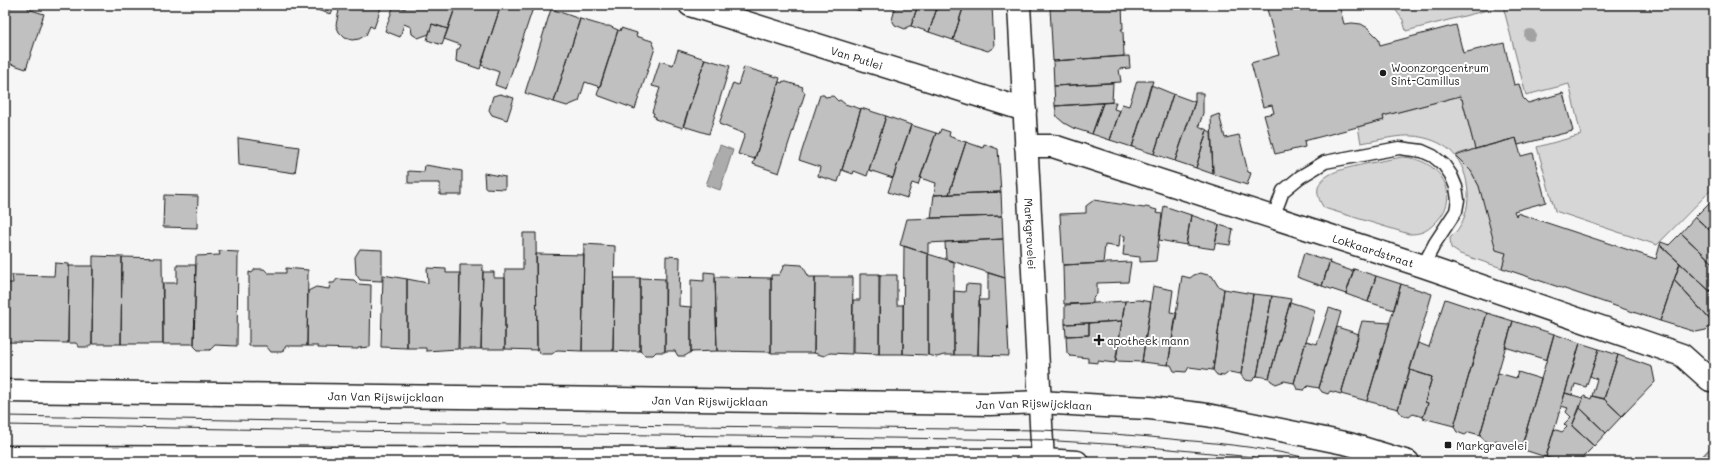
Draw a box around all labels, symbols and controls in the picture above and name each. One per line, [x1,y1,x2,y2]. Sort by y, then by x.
street label: Van Putlei [829,42,885,73]
place label: Woonzorgcentrum Sint-Camillus [1391,60,1489,88]
marker: Woonzorgcentrum Sint-Camillus [1378,68,1388,78]
street label: Markgravelei [1022,198,1040,270]
street label: Lokkaardstraat [1331,230,1416,270]
place label: apotheek mann [1107,333,1189,348]
marker: apotheek mann [1094,335,1104,345]
street label: Jan Van Rijswijcklaan [328,388,444,404]
street label: Jan Van Rijswijcklaan [652,392,768,409]
street label: Jan Van Rijswijcklaan [976,394,1092,413]
place label: Markgravelei [1456,438,1527,453]
marker: Markgravelei [1443,440,1453,450]

